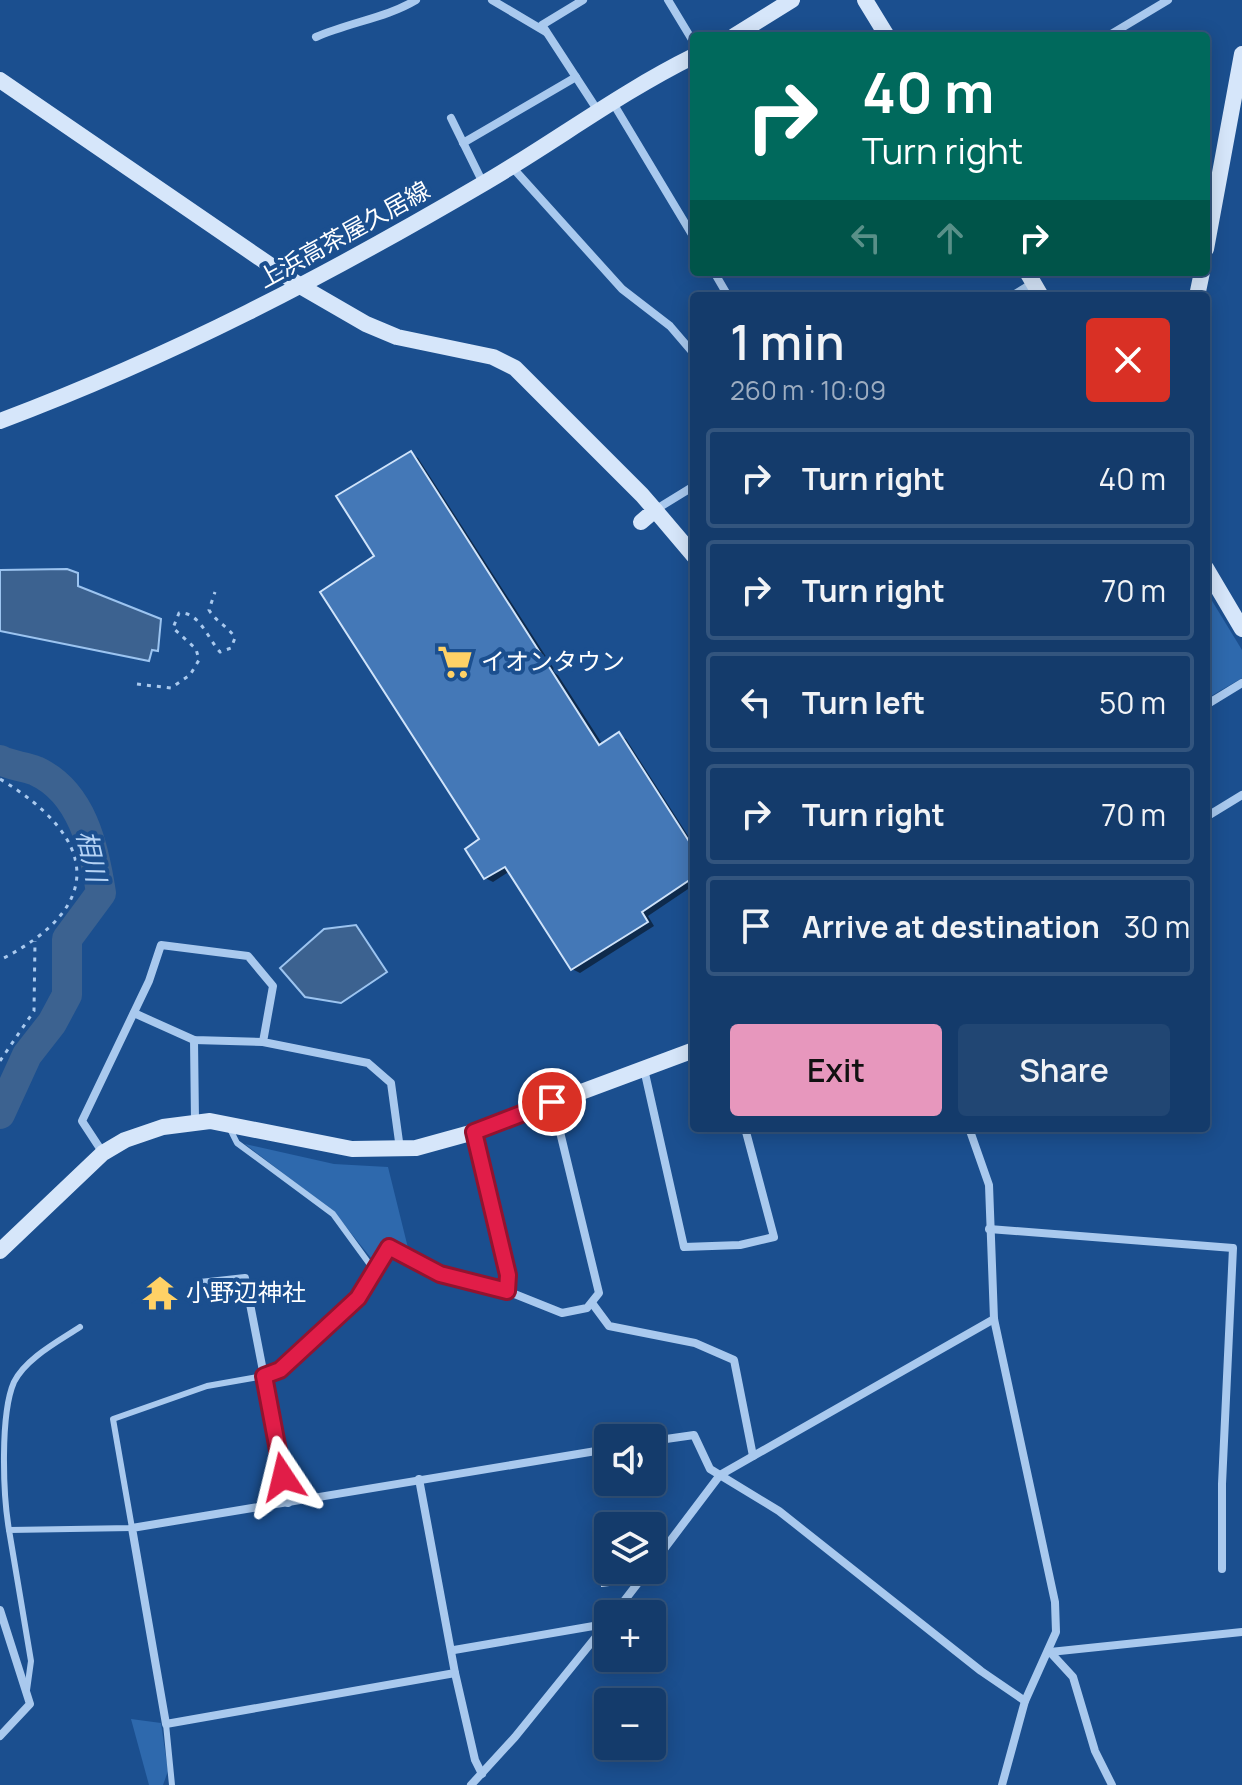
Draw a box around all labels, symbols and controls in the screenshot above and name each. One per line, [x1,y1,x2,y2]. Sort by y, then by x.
text: 40 m [862,53,994,130]
icon: right [730,64,834,168]
text: Turn right [862,126,1023,175]
street label: 上浜高茶屋久居線 [251,173,435,295]
icon: left [844,216,888,260]
icon: ahead [928,216,972,260]
icon: right [1012,216,1056,260]
text: 1 min [730,309,844,374]
button: close [1086,318,1170,402]
text: 260 m · 10:09 [730,372,886,408]
icon: right [734,456,778,500]
text: Turn right [802,458,945,499]
text: 40 m [1099,458,1166,499]
icon: right [734,568,778,612]
text: Turn right [802,570,945,611]
text: 70 m [1101,570,1166,611]
supermarket icon: イオンタウン [436,643,474,681]
place label: イオンタウン [481,644,625,677]
icon: left [734,680,778,724]
text: Turn left [802,682,925,723]
text: 50 m [1099,682,1166,723]
icon: right [734,792,778,836]
text: Turn right [802,794,945,835]
text: 70 m [1101,794,1166,835]
water label: 相川 [69,826,116,888]
icon: arrive [734,904,778,948]
text: Arrive at destination [802,906,1100,947]
text: 30 m [1124,906,1190,947]
button: Exit [730,1024,942,1116]
button: Share [958,1024,1170,1116]
pin [518,1068,586,1136]
icon: arrive [530,1080,574,1124]
temple icon: 小野辺神社 [141,1274,179,1312]
place label: 小野辺神社 [186,1275,306,1308]
map controls [594,1424,666,1760]
button: sound [594,1424,666,1496]
position arrow [241,1435,325,1519]
button: layers [594,1512,666,1584]
button: + [594,1600,666,1672]
button: − [594,1688,666,1760]

